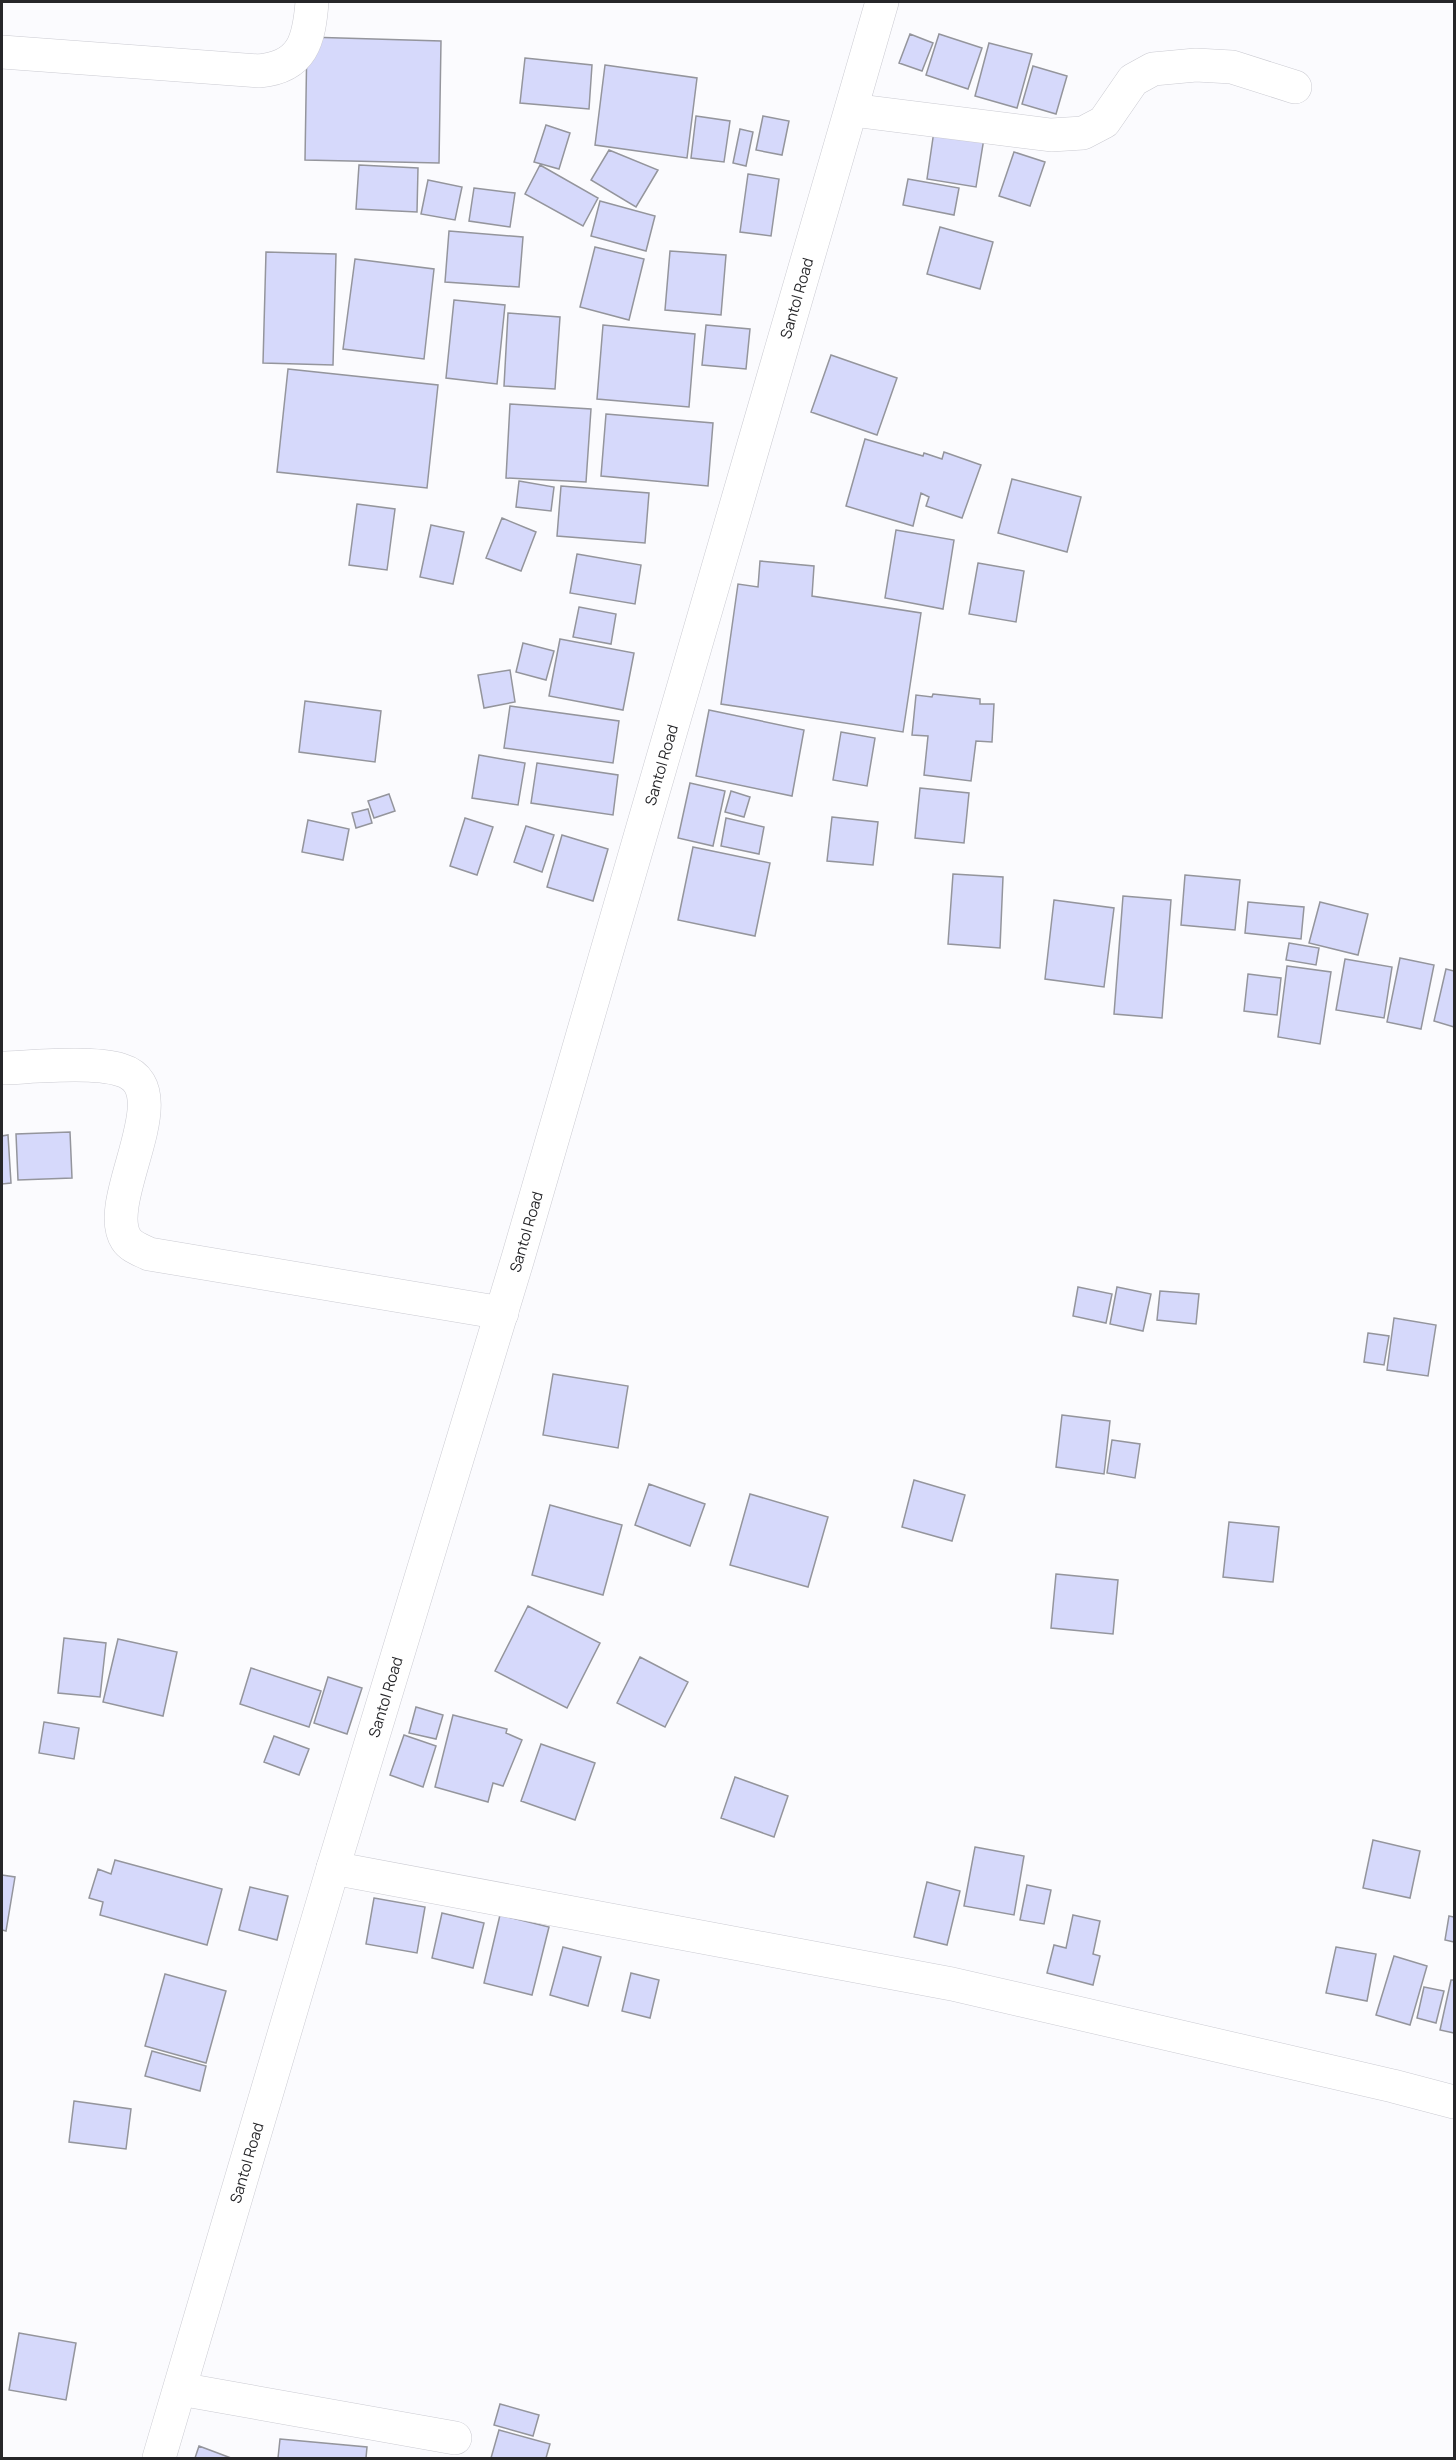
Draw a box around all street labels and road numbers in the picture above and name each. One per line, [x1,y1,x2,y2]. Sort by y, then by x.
street label: Santol Road [775,255,818,341]
street label: Santol Road [639,722,683,808]
street label: Santol Road [504,1189,547,1275]
street label: Santol Road [363,1654,407,1740]
street label: Santol Road [224,2120,268,2205]

